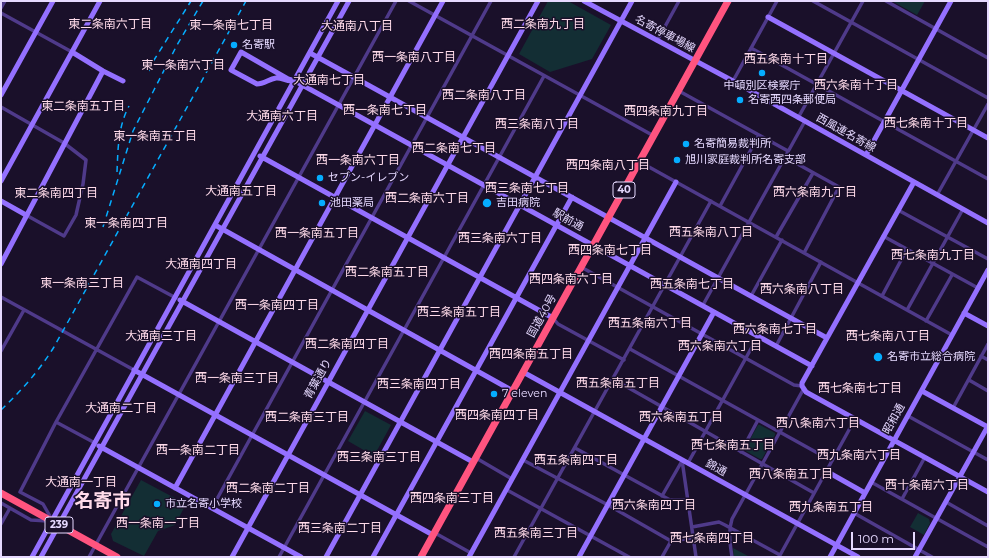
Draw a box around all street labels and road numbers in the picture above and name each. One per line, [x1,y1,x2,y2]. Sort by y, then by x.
street label: 名寄停車場線 [633,13,697,55]
street label: 西風連名寄線 [814,111,878,155]
road number: 40 [613,182,635,198]
street label: 駅前通 [550,206,586,234]
street label: 国道40号 [525,292,559,340]
street label: 青葉通り [302,357,334,401]
street label: 昭和通 [880,401,908,437]
street label: 錦通 [703,457,729,479]
road number: 239 [45,517,73,533]

